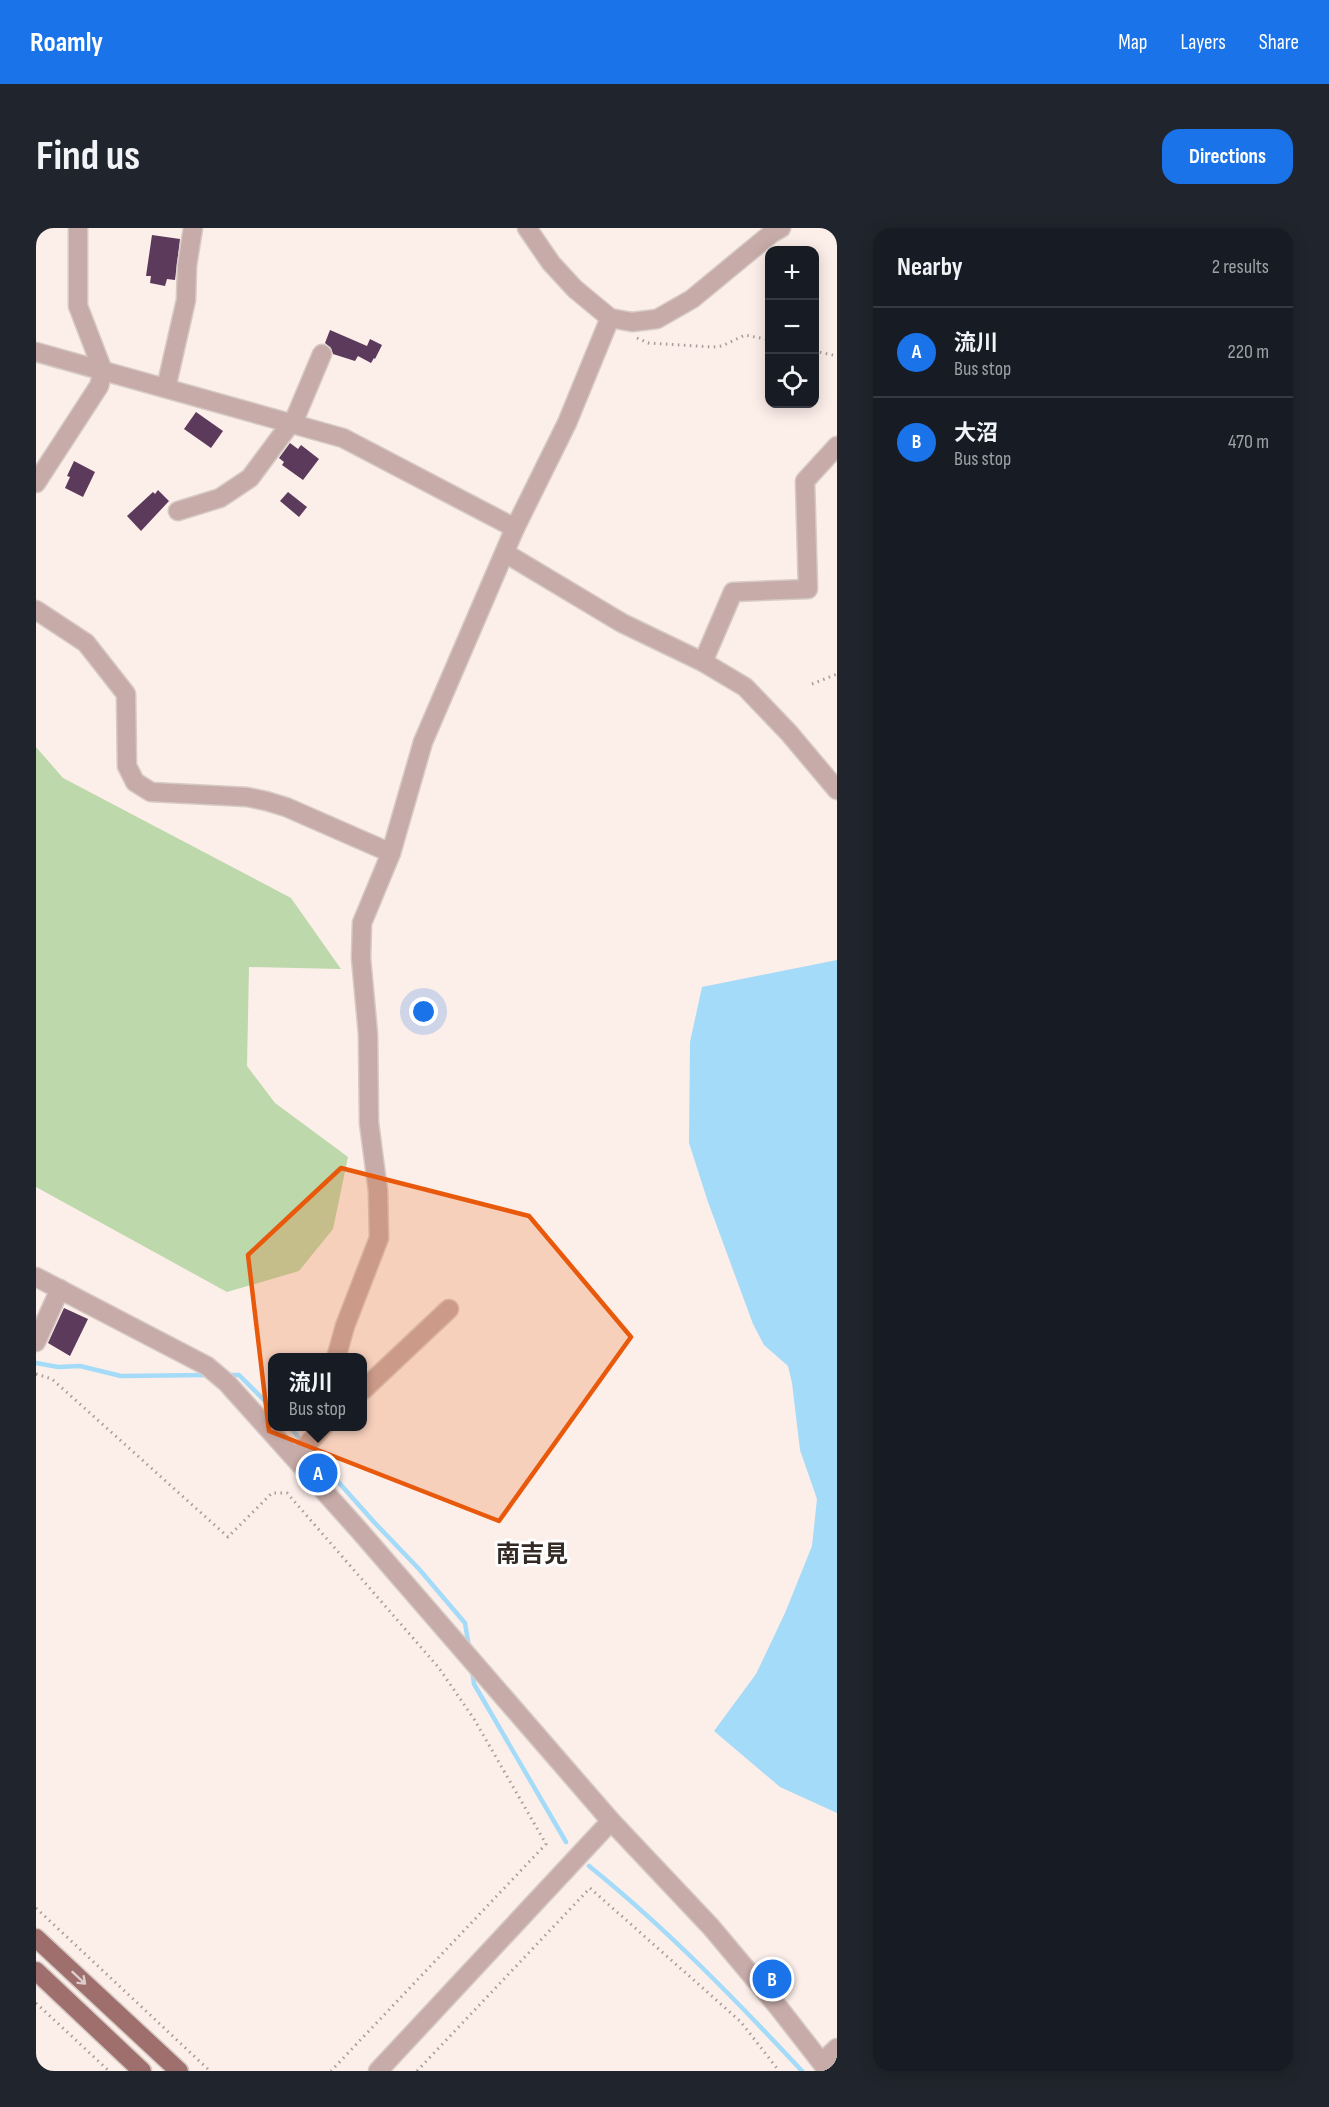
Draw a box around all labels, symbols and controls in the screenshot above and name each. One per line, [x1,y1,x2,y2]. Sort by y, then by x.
text: Roamly [30,26,103,59]
text: Map [1118,30,1147,55]
text: Layers [1180,30,1226,55]
text: Share [1259,30,1299,55]
button: Directions [1162,129,1293,184]
text: Find us [36,131,140,182]
map controls [765,246,819,408]
button: + [765,246,819,300]
text: Nearby [897,252,963,283]
text: 2 results [1212,255,1269,279]
button: − [765,300,819,354]
text: 流川 [954,330,998,357]
text: A [912,340,921,364]
text: 220 m [1228,340,1269,364]
button: locate [765,354,819,408]
text: Bus stop [954,357,1011,381]
text: 大沼 [954,420,998,447]
text: B [912,430,921,454]
text: 470 m [1228,430,1269,454]
text: Bus stop [954,447,1011,471]
your location [409,997,438,1026]
popup [268,1353,367,1431]
text: 流川 [289,1370,333,1397]
text: Bus stop [289,1397,346,1421]
pin: A [298,1450,338,1496]
district label: 南吉見 [496,1540,568,1569]
pin: B [752,1956,792,2002]
one-way arrow [71,1971,86,1985]

